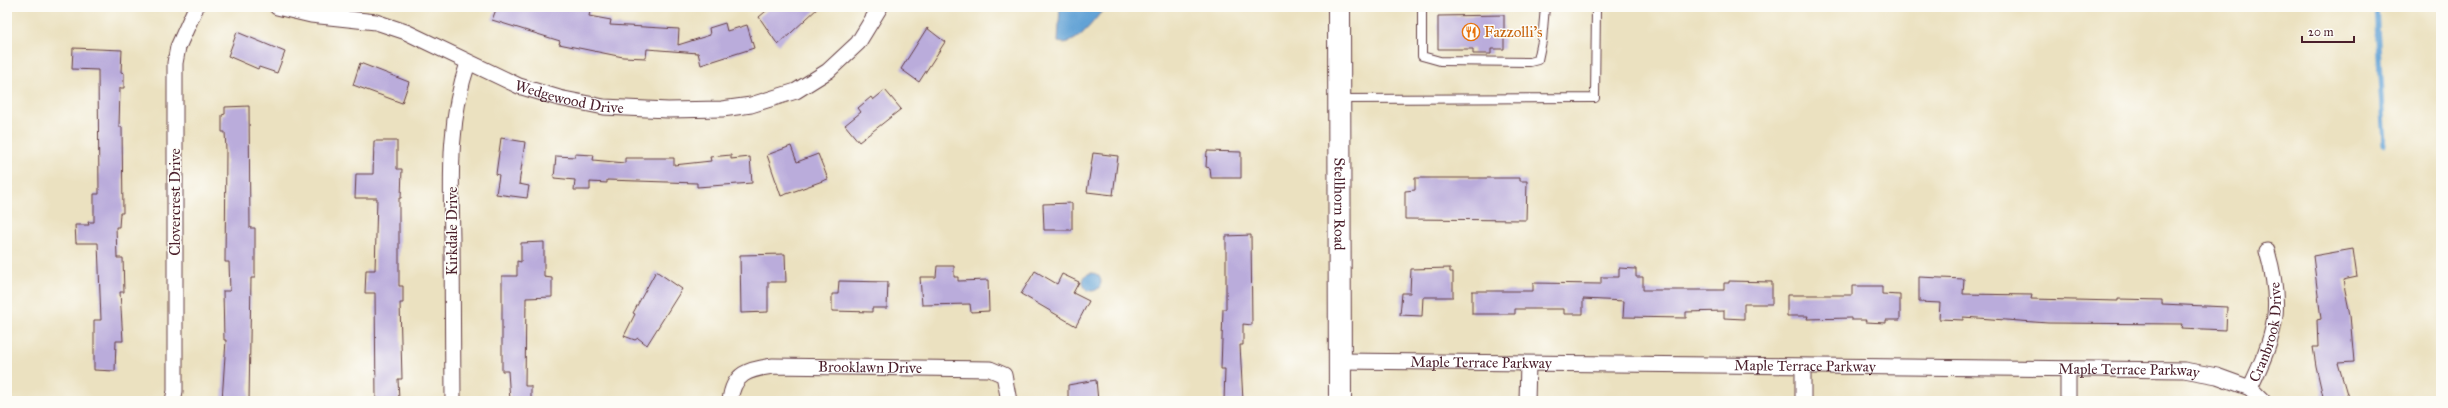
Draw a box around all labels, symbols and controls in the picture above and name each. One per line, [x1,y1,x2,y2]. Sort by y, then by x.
scale bar [2302,18,2354,44]
restaurant icon: Fazzolli's [1461,22,1481,42]
place label: Fazzolli's [1484,23,1543,41]
text: 20 m [2308,25,2334,39]
street label: Wedgewood Drive [513,76,624,117]
street label: Clovercrest Drive [166,148,184,256]
street label: Stellhorn Road [1330,157,1349,251]
street label: Kirkdale Drive [443,186,461,276]
street label: Cranbrook Drive [2245,281,2285,385]
street label: Maple Terrace Parkway [1410,353,1553,372]
street label: Maple Terrace Parkway [1734,356,1877,376]
street label: Brooklawn Drive [818,358,922,377]
street label: Maple Terrace Parkway [2058,360,2202,382]

